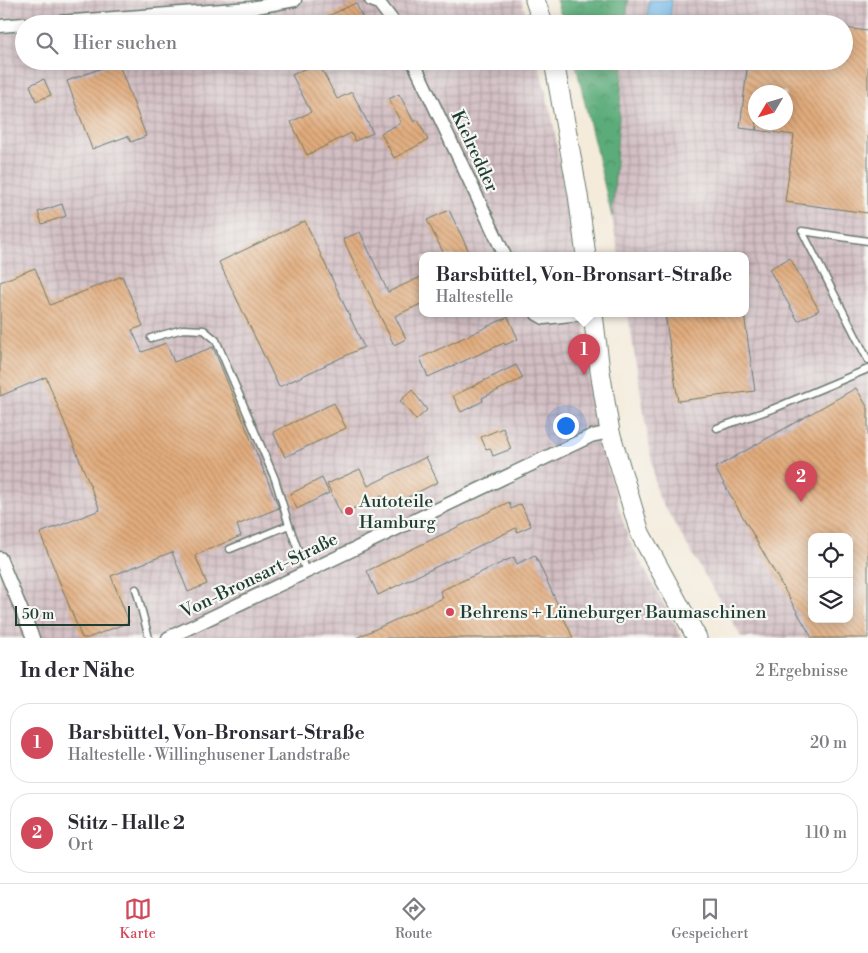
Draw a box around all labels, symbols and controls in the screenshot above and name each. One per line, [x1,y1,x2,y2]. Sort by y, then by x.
search box [15,15,853,70]
icon: search [33,29,61,57]
text: Hier suchen [73,31,177,55]
north arrow [748,85,793,130]
street label: Kielredder [446,107,504,196]
popup [419,252,749,317]
text: Barsbüttel, Von-Bronsart-Straße [436,263,732,287]
text: Haltestelle [436,287,513,307]
pin: 1 [568,334,600,375]
your location [553,413,579,439]
pin: 2 [785,461,817,502]
place label: Autoteile Hamburg [358,490,436,534]
marker: Autoteile Hamburg [343,505,355,517]
street label: Von-Bronsart-Straße [176,527,342,624]
map controls [808,533,853,623]
button: locate [808,533,853,578]
button: layers [808,578,853,623]
place label: Behrens + Lüneburger Baumaschinen [459,601,767,624]
scale bar [15,603,130,626]
text: 50 m [22,606,54,624]
marker: Behrens + Lüneburger Baumaschinen [444,606,456,618]
text: In der Nähe [20,658,135,684]
text: 2 Ergebnisse [756,661,848,681]
text: Barsbüttel, Von-Bronsart-Straße [68,721,365,745]
text: 1 [33,733,41,753]
text: 20 m [810,733,847,753]
text: Haltestelle · Willinghusener Landstraße [68,745,350,765]
text: Stitz - Halle 2 [68,811,185,835]
text: 2 [32,823,42,843]
text: 110 m [805,823,847,843]
text: Ort [68,835,94,855]
tab: Karte [120,895,156,943]
tab: Route [395,895,432,943]
tab: Gespeichert [671,895,748,943]

